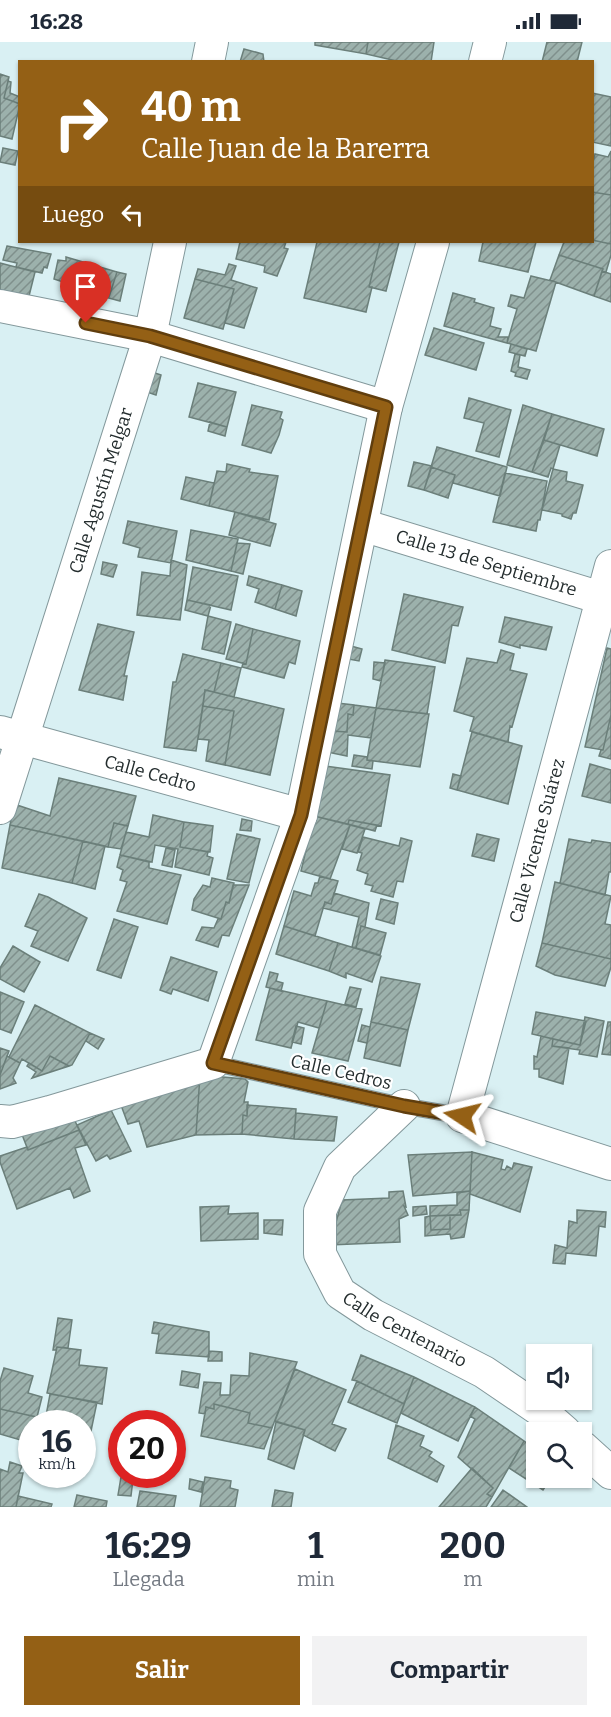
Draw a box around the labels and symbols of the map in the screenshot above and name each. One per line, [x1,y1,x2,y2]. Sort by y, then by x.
pin [60,261,111,323]
street label: Calle Agustín Melgar [64,405,137,576]
street label: Calle 13 de Septiembre [393,525,580,601]
street label: Calle Cedro [102,750,199,797]
street label: Calle Vicente Suárez [504,756,570,926]
street label: Calle Cedros [288,1050,394,1094]
position arrow [430,1084,494,1148]
street label: Calle Centenario [338,1287,470,1372]
speed limit sign: 20 [108,1410,186,1488]

